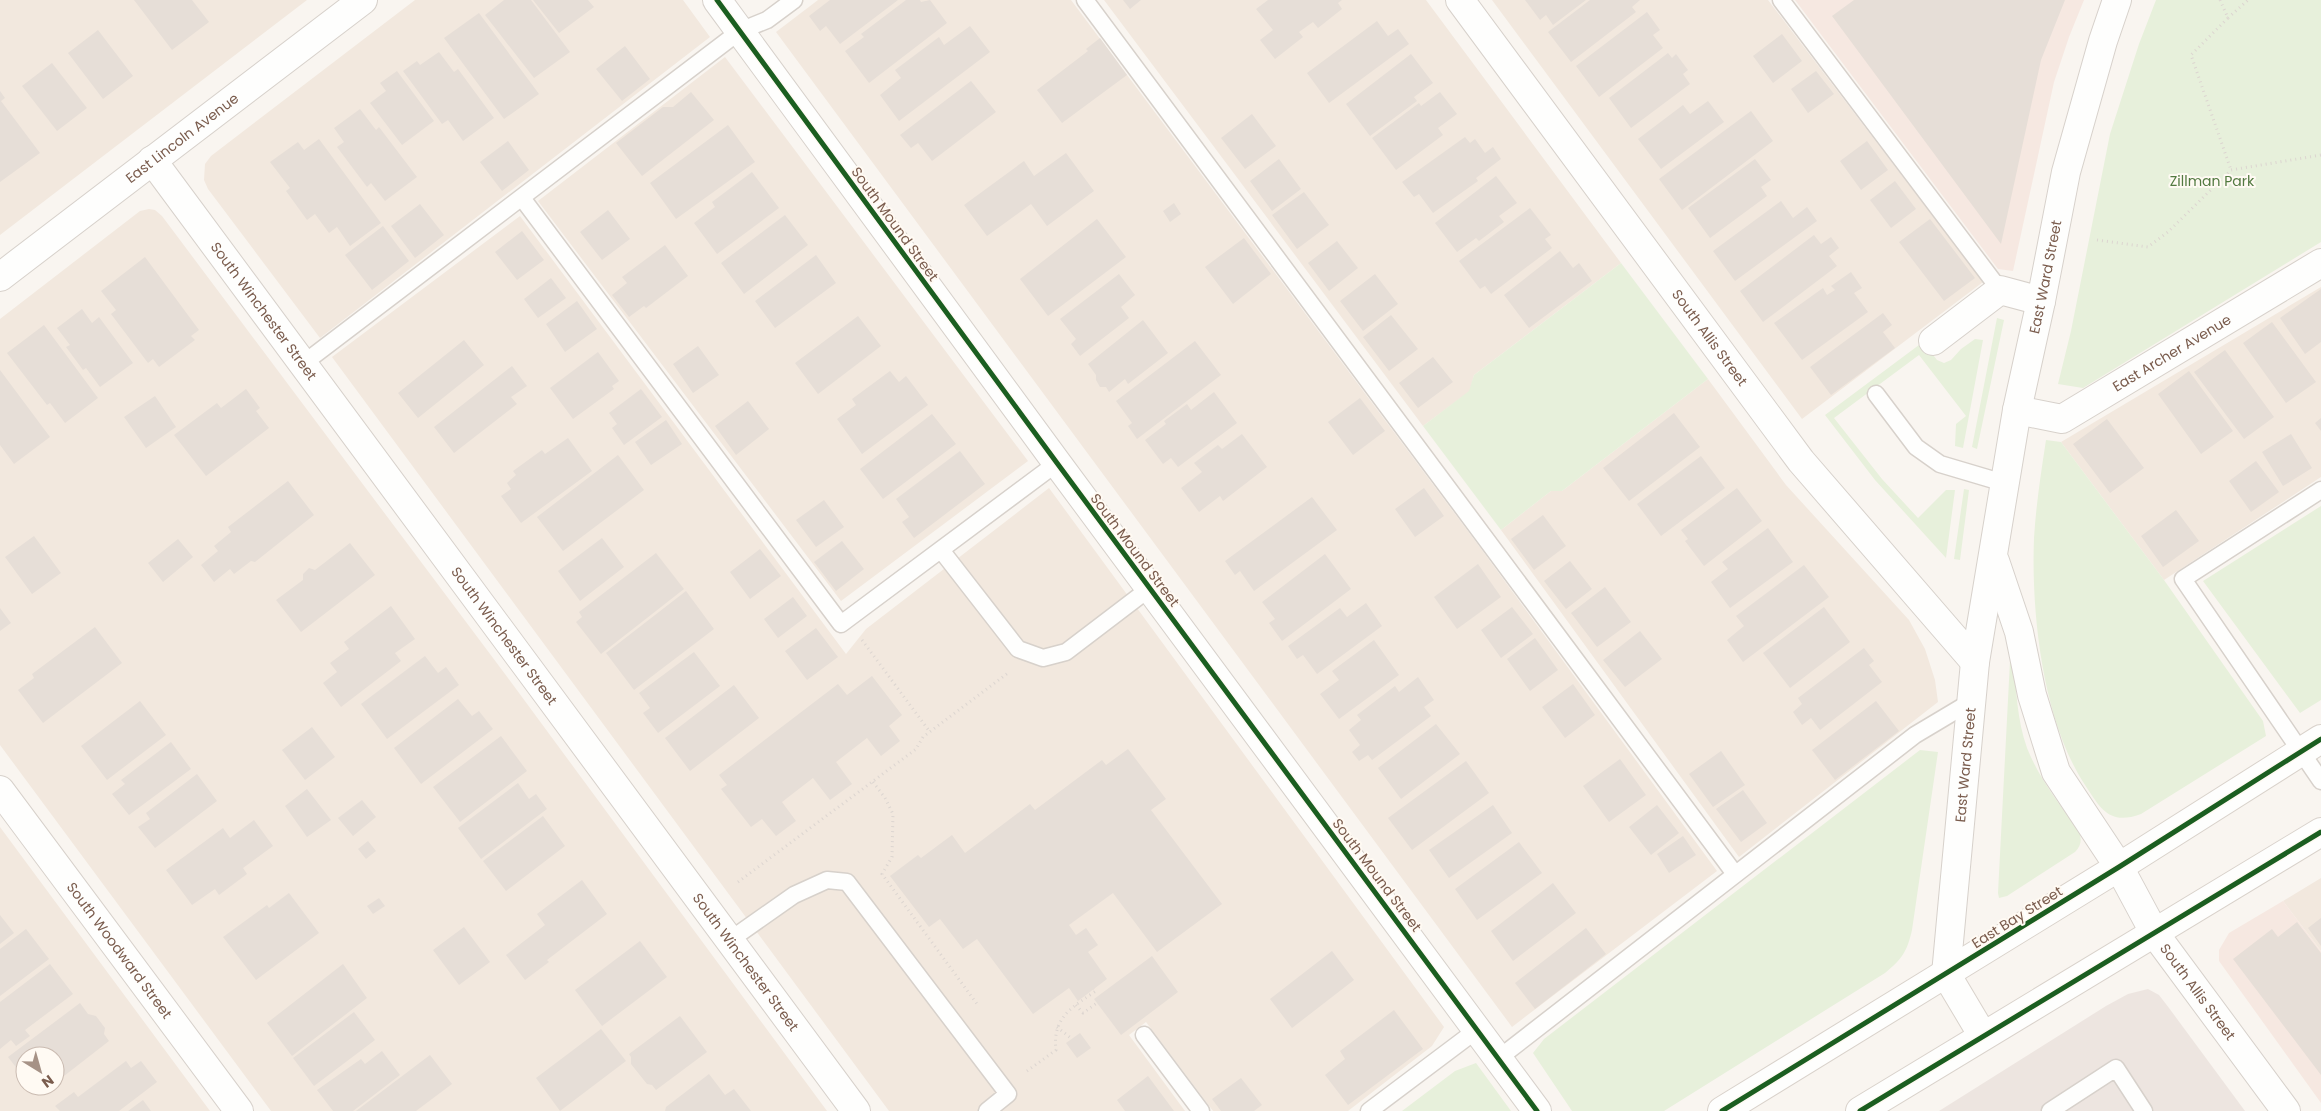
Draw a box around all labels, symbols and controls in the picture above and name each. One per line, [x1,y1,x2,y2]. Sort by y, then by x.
street label: East Lincoln Avenue [121,88,243,188]
street label: South Mound Street [847,163,943,285]
park label: Zillman Park [2170,171,2255,191]
street label: East Ward Street [2024,218,2066,336]
street label: South Winchester Street [206,238,322,384]
street label: South Allis Street [1667,285,1752,390]
street label: East Archer Avenue [2109,309,2235,396]
street label: South Mound Street [1086,489,1184,611]
street label: South Winchester Street [446,563,562,709]
street label: East Ward Street [1950,706,1981,823]
street label: South Mound Street [1328,814,1426,936]
street label: South Woodward Street [62,878,177,1023]
street label: East Bay Street [1968,881,2066,953]
street label: South Winchester Street [688,889,804,1035]
street label: South Allis Street [2155,939,2240,1044]
north arrow [15,1046,65,1096]
text: N [38,1070,58,1093]

